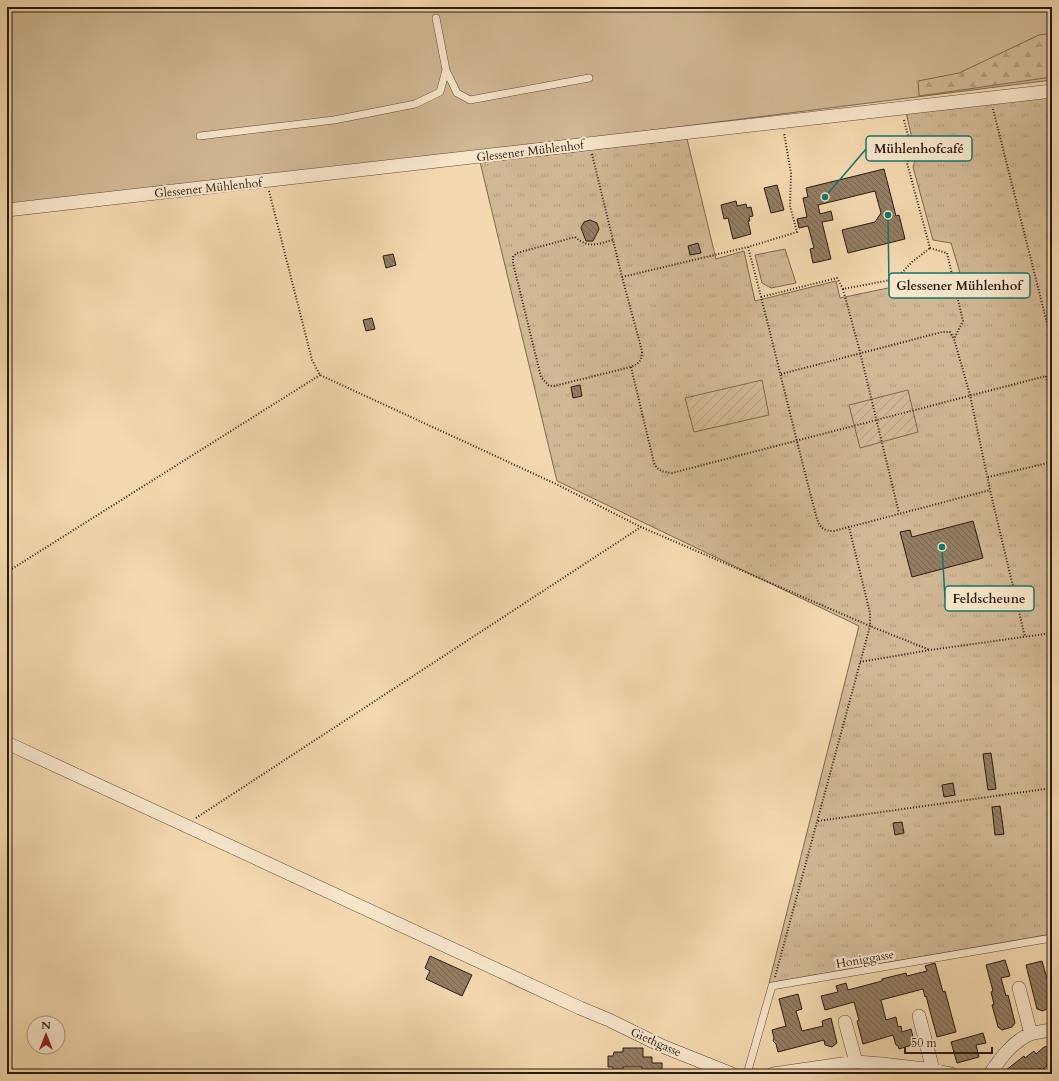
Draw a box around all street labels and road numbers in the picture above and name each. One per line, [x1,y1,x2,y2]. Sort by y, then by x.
street label: Glessener Mühlenhof [475,136,587,166]
street label: Glessener Mühlenhof [154,174,265,202]
street label: Honiggasse [835,946,895,972]
street label: Giethgasse [628,1024,684,1060]

